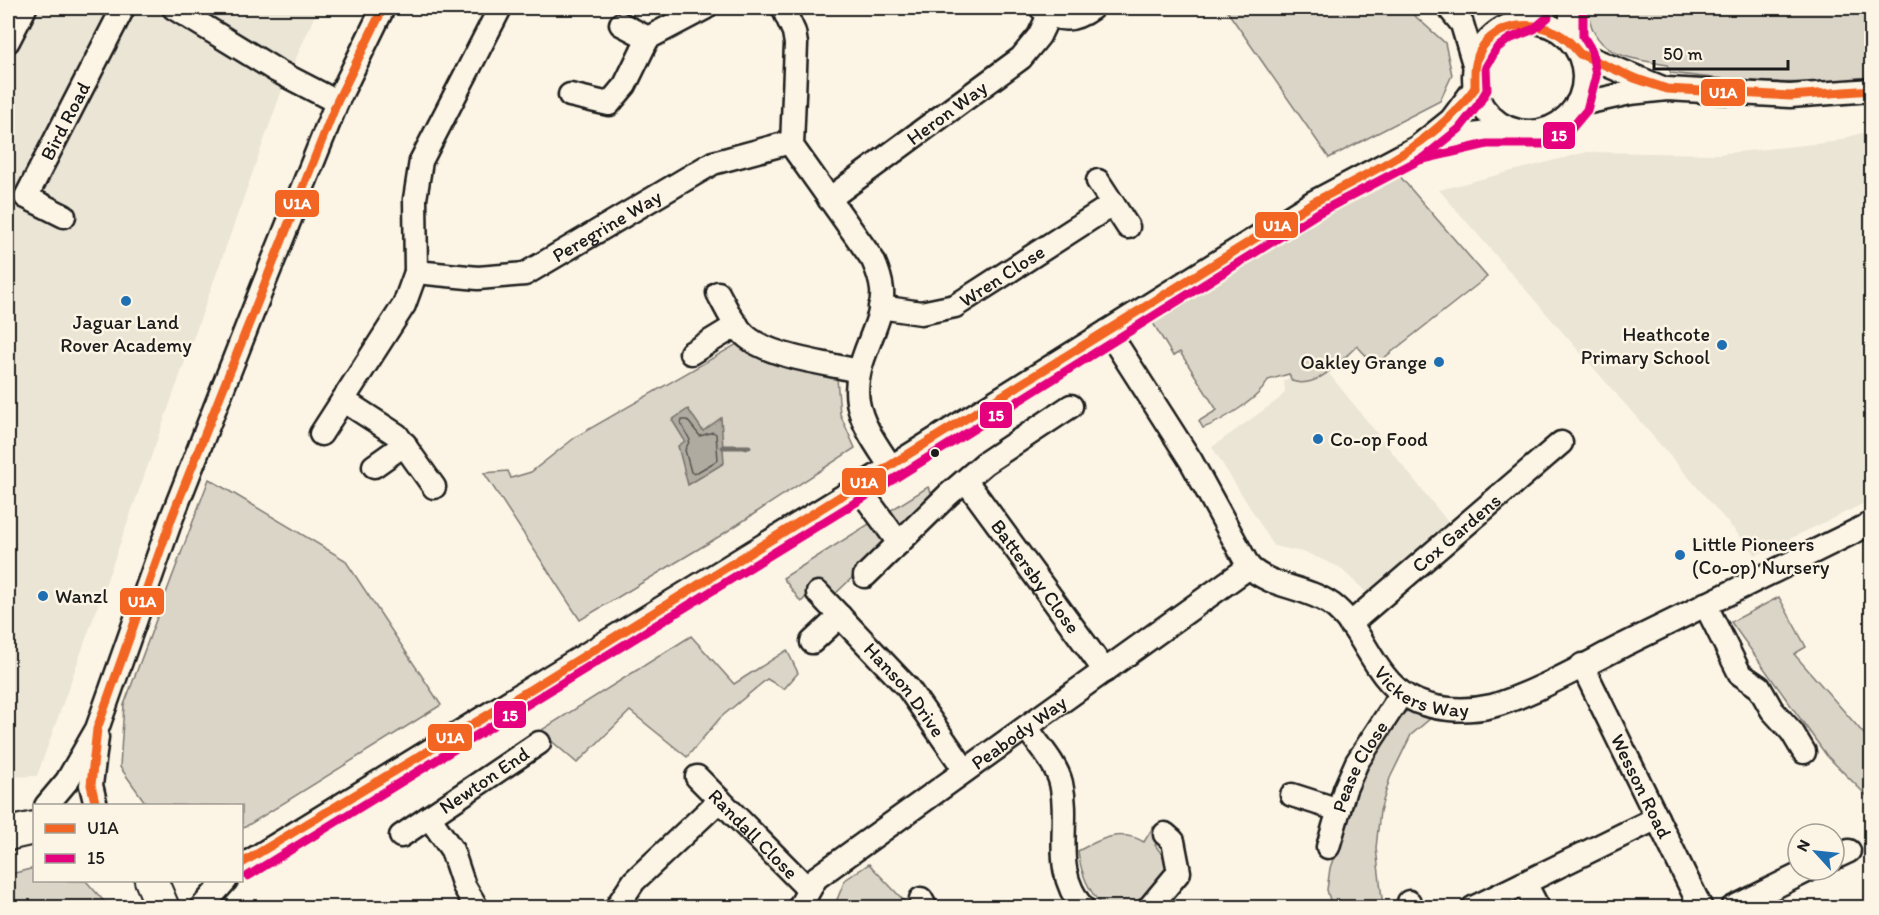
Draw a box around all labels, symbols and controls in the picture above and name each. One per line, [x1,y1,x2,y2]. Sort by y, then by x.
scale bar [1654,33,1788,71]
text: 50 m [1663,43,1703,65]
street label: Heron Way [902,75,992,150]
street label: Bird Road [35,78,95,164]
line badge: U1A [1700,78,1746,107]
text: U1A [1709,83,1738,102]
line badge: 15 [1542,121,1576,150]
text: 15 [1551,126,1568,145]
street label: Peregrine Way [548,184,666,267]
line badge: U1A [274,189,320,218]
text: U1A [283,194,312,213]
line badge: U1A [1254,211,1299,239]
text: U1A [1263,216,1292,235]
street label: Wren Close [955,239,1049,312]
marker: Jaguar Land Rover Academy [119,294,133,308]
place label: Jaguar Land Rover Academy [60,310,192,357]
place label: Heathcote Primary School [1581,322,1710,369]
marker: Heathcote Primary School [1715,338,1729,352]
place label: Oakley Grange [1300,350,1427,374]
marker: Oakley Grange [1432,355,1446,369]
line badge: 15 [979,401,1013,429]
text: 15 [988,406,1005,425]
place label: Co-op Food [1330,427,1428,451]
marker: Co-op Food [1311,432,1325,446]
unlabelled marker [929,447,941,459]
line badge: U1A [841,467,887,496]
text: U1A [850,473,879,492]
street label: Cox Gardens [1407,488,1506,578]
street label: Battersby Close [986,514,1085,638]
place label: Little Pioneers (Co-op) Nursery [1692,532,1830,579]
marker: Little Pioneers (Co-op) Nursery [1673,548,1687,562]
place label: Wanzl [55,584,108,608]
line badge: U1A [119,587,165,616]
marker: Wanzl [36,589,50,603]
text: U1A [128,592,157,611]
street label: Hanson Drive [859,637,950,742]
street label: Vickers Way [1369,661,1470,722]
street label: Peabody Way [966,690,1071,775]
line badge: 15 [493,700,527,729]
text: 15 [502,706,519,725]
street label: Pease Close [1327,716,1393,815]
line badge: U1A [427,723,473,752]
text: U1A [436,728,465,747]
street label: Wesson Road [1606,730,1677,843]
street label: Newton End [434,741,534,819]
street label: Randall Close [703,784,803,884]
legend [33,804,243,882]
text: U1A [87,817,119,839]
north arrow [1786,822,1846,882]
text: N [1792,836,1814,855]
text: 15 [87,847,105,869]

